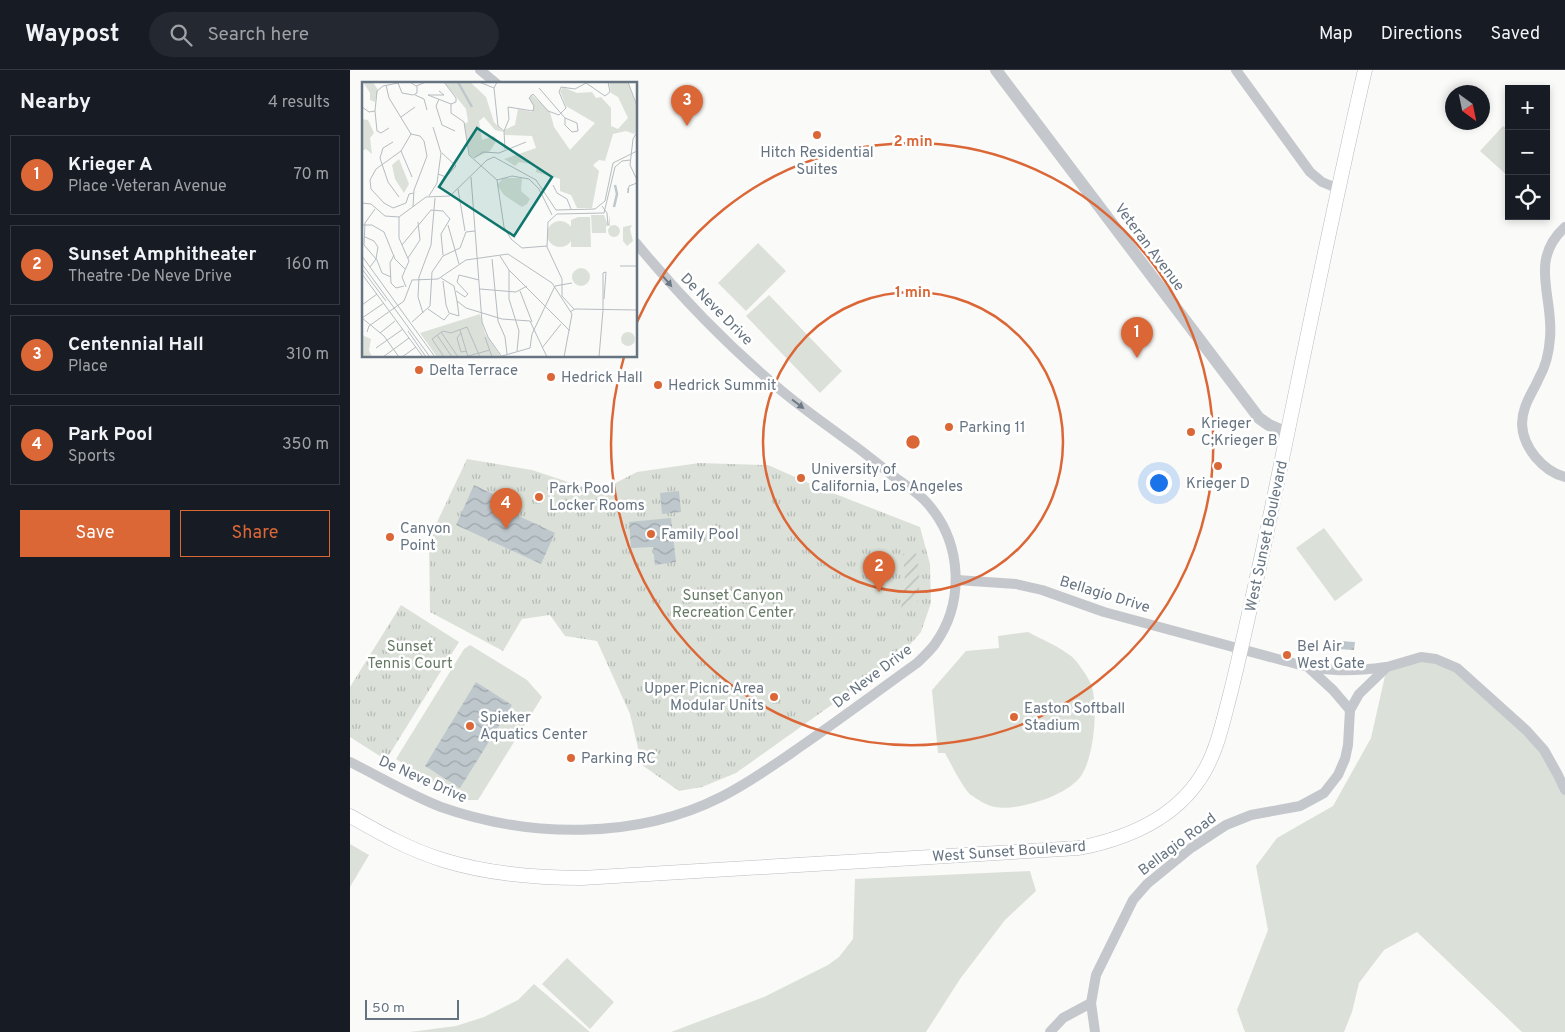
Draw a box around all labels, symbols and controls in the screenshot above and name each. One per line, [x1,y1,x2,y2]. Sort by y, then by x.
search box [149,12,499,57]
text: Waypost [25,20,119,50]
icon: search [167,21,195,49]
text: Search here [207,23,309,47]
text: Map [1319,23,1353,46]
text: Directions [1381,23,1463,46]
text: Saved [1491,23,1540,46]
inset map [362,82,638,358]
pin: 3 [671,85,703,126]
north arrow [1445,85,1490,130]
map controls [1505,85,1550,220]
button: + [1505,85,1550,130]
text: Nearby [20,89,91,116]
text: 4 results [268,93,330,113]
marker: Hitch Residential Suites [811,129,823,141]
button: − [1505,130,1550,175]
text: 2 min [893,133,933,152]
place label: Hitch Residential Suites [760,144,874,180]
text: Krieger A [68,153,153,177]
text: 1 [34,165,40,185]
text: 70 m [294,165,329,185]
button: locate [1505,175,1550,220]
text: Place · Veteran Avenue [68,177,227,197]
street label: Veteran Avenue [1110,200,1188,296]
text: Sunset Amphitheater [68,243,256,267]
text: 2 [32,255,42,275]
text: 160 m [286,255,329,275]
text: Theatre · De Neve Drive [68,267,232,287]
street label: De Neve Drive [676,270,756,350]
one-way arrow [662,274,673,287]
text: 1 min [895,284,931,303]
pin: 1 [1121,317,1153,358]
text: Centennial Hall [68,333,204,357]
text: 3 [32,345,42,365]
text: 310 m [286,345,329,365]
text: Place [68,357,108,377]
place label: Delta Terrace [429,362,518,381]
marker: Delta Terrace [413,364,425,376]
place label: Hedrick Hall [561,369,643,388]
marker: Hedrick Hall [545,371,557,383]
place label: Hedrick Summit [668,377,776,396]
marker: Hedrick Summit [652,379,664,391]
one-way arrow [791,399,805,409]
place label: Krieger C;Krieger B [1201,415,1278,451]
place label: Parking 11 [959,419,1026,438]
marker: Parking 11 [943,421,955,433]
text: Park Pool [68,423,153,447]
marker: Krieger C;Krieger B [1185,426,1197,438]
centre of rings [904,433,922,451]
text: 4 [32,435,42,455]
text: 350 m [282,435,329,455]
text: Sports [68,447,116,467]
street label: West Sunset Boulevard [1242,459,1293,614]
marker: Krieger D [1212,460,1224,472]
place label: University of California, Los Angeles [811,461,963,497]
your location [1146,470,1172,496]
marker: University of California, Los Angeles [795,472,807,484]
place label: Krieger D [1186,475,1250,494]
place label: Park Pool Locker Rooms [549,480,645,516]
pin: 4 [490,488,522,529]
marker: Park Pool Locker Rooms [533,491,545,503]
button: Save [20,510,170,557]
button: Share [180,510,330,557]
place label: Canyon Point [400,520,451,556]
place label: Family Pool [661,526,739,545]
marker: Family Pool [645,528,657,540]
marker: Canyon Point [384,531,396,543]
pin: 2 [863,551,895,592]
street label: Bellagio Drive [1057,573,1152,618]
park label: Sunset Canyon Recreation Center [672,587,794,623]
park label: Sunset Tennis Court [367,638,453,674]
place label: Bel Air West Gate [1297,638,1365,674]
street label: De Neve Drive [829,641,916,713]
marker: Bel Air West Gate [1281,649,1293,661]
place label: Upper Picnic Area Modular Units [644,680,764,716]
marker: Upper Picnic Area Modular Units [768,691,780,703]
place label: Easton Softball Stadium [1024,700,1125,736]
place label: Spieker Aquatics Center [480,709,588,745]
marker: Easton Softball Stadium [1008,711,1020,723]
marker: Spieker Aquatics Center [464,720,476,732]
place label: Parking RC [581,750,656,769]
street label: De Neve Drive [375,752,470,808]
marker: Parking RC [565,752,577,764]
street label: Bellagio Road [1135,810,1221,881]
street label: West Sunset Boulevard [932,838,1087,867]
scale bar [365,997,459,1020]
text: 50 m [372,1000,405,1017]

